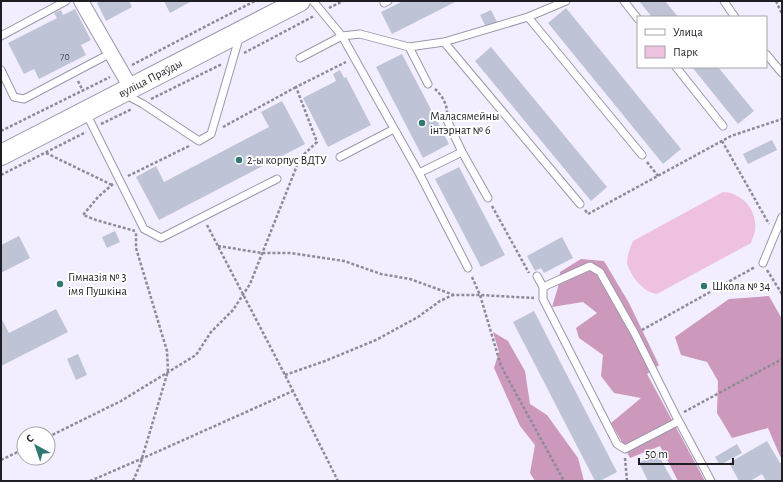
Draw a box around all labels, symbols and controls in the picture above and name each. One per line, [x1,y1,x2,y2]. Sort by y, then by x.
legend [637,16,767,68]
text: Улица [673,26,703,38]
text: Парк [673,46,698,58]
house number: 70 [60,52,70,62]
street label: вуліца Праўды [116,57,184,100]
place label: Маласямейны інтэрнат № 6 [430,110,499,136]
marker: Маласямейны інтэрнат № 6 [417,118,427,128]
place label: 2-ы корпус ВДТУ [247,154,327,167]
marker: 2-ы корпус ВДТУ [234,155,244,165]
place label: Гімназія № 3 імя Пушкіна [68,271,127,298]
marker: Гімназія № 3 імя Пушкіна [55,279,65,289]
place label: Школа № 34 [712,280,771,292]
marker: Школа № 34 [699,281,709,291]
north arrow [16,426,56,466]
text: С [24,433,36,445]
scale bar [639,440,733,466]
text: 50 m [645,448,668,460]

